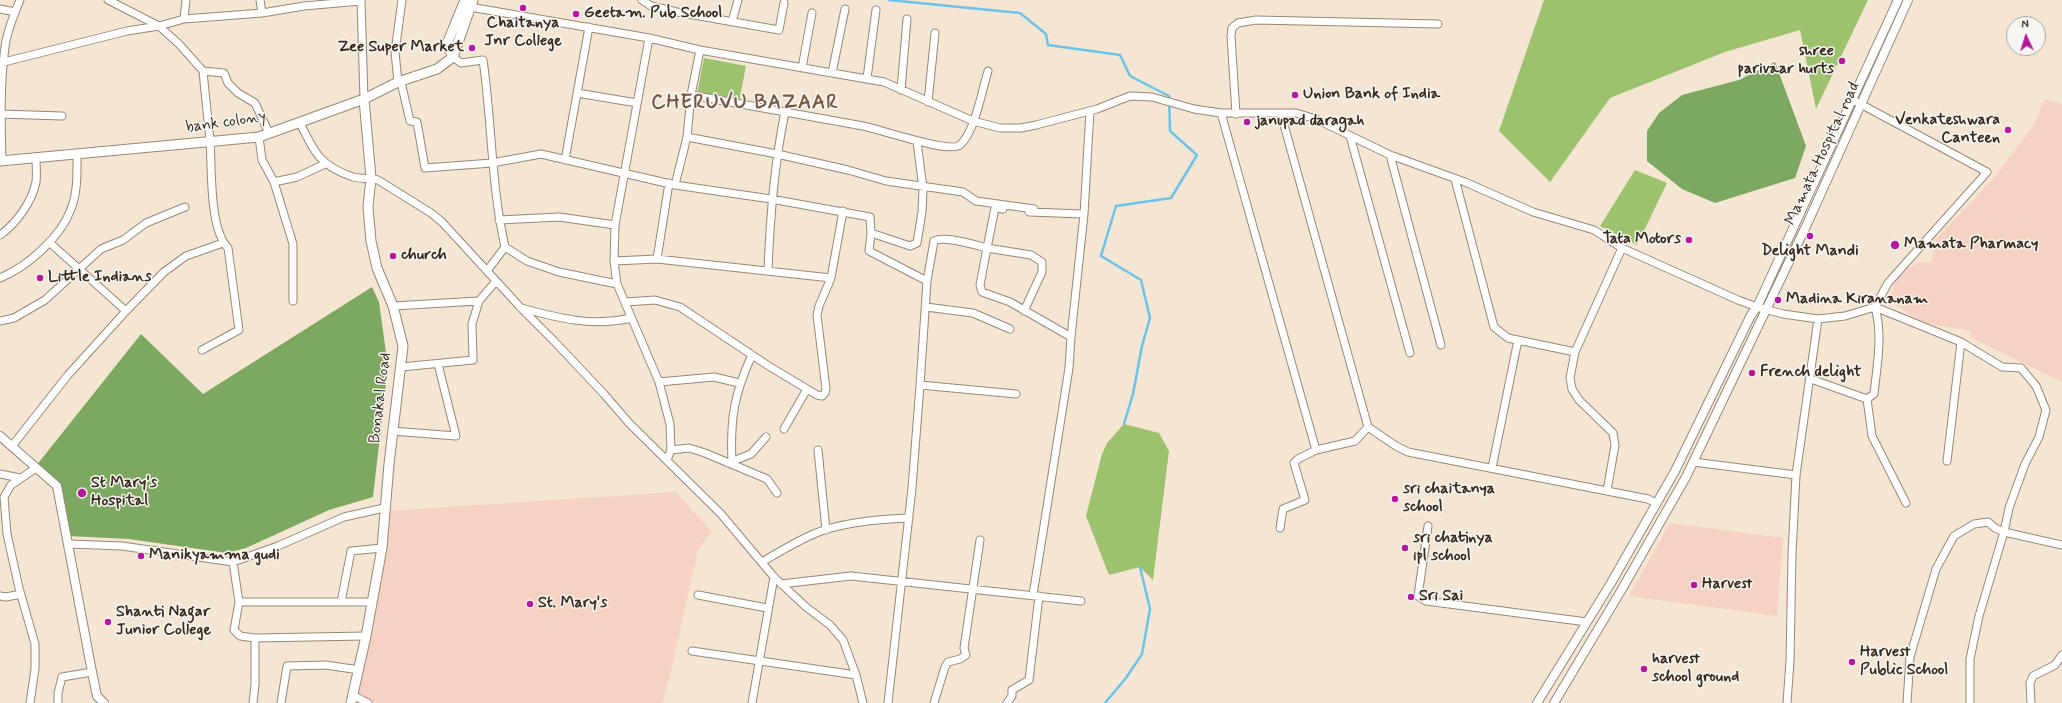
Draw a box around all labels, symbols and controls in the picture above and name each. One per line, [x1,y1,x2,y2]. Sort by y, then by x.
marker: Chaitanya Jnr College [518,3,528,13]
place label: Geetam. Pub School [584,4,722,24]
marker: Geetam. Pub School [571,9,581,19]
place label: Chaitanya Jnr College [484,14,562,52]
north arrow [2006,16,2046,56]
text: N [2021,18,2029,32]
place label: Zee Super Market [338,38,464,58]
place label: shree parivaar hurts [1738,42,1834,80]
marker: Zee Super Market [467,43,477,53]
marker: shree parivaar hurts [1837,56,1847,66]
street label: Mamata Hospital road [1781,79,1865,229]
place label: Union Bank of India [1303,85,1440,105]
marker: Union Bank of India [1290,90,1300,100]
district label: CHERUVU BAZAAR [652,92,838,116]
street label: bank colony [185,108,267,138]
place label: Venkateshwara Canteen [1895,111,2000,149]
place label: janupad daragah [1255,112,1364,132]
marker: janupad daragah [1242,117,1252,127]
marker: Venkateshwara Canteen [2003,125,2013,135]
place label: Tata Motors [1603,230,1681,250]
marker: Delight Mandi [1805,231,1815,241]
marker: Tata Motors [1684,235,1694,245]
place label: Mamata Pharmacy [1904,235,2038,255]
marker: Mamata Pharmacy [1889,239,1901,251]
place label: Delight Mandi [1761,242,1859,262]
place label: church [401,246,447,266]
marker: church [388,251,398,261]
place label: Little Indians [48,268,151,288]
marker: Little Indians [35,273,45,283]
place label: Madina Kirananam [1786,290,1928,310]
marker: Madina Kirananam [1773,295,1783,305]
street label: Bonakal Road [366,352,396,444]
place label: French delight [1760,363,1861,383]
marker: French delight [1747,368,1757,378]
place label: St Mary's Hospital [91,474,157,512]
place label: sri chaitanya school [1403,480,1495,518]
marker: St Mary's Hospital [76,487,88,499]
marker: sri chaitanya school [1390,494,1400,504]
place label: sri chatinya ipl school [1413,529,1493,567]
marker: sri chatinya ipl school [1400,543,1410,553]
place label: Manikyamma gudi [149,546,280,566]
marker: Manikyamma gudi [136,551,146,561]
place label: Harvest [1702,575,1752,595]
marker: Harvest [1689,580,1699,590]
place label: Sri Sai [1419,587,1463,607]
marker: Sri Sai [1406,592,1416,602]
place label: St. Mary's [538,594,607,614]
marker: St. Mary's [525,599,535,609]
place label: Shanti Nagar Junior College [116,603,211,641]
marker: Shanti Nagar Junior College [103,617,113,627]
place label: Harvest Public School [1860,643,1948,681]
place label: harvest school ground [1652,650,1739,688]
marker: Harvest Public School [1847,657,1857,667]
marker: harvest school ground [1639,664,1649,674]

